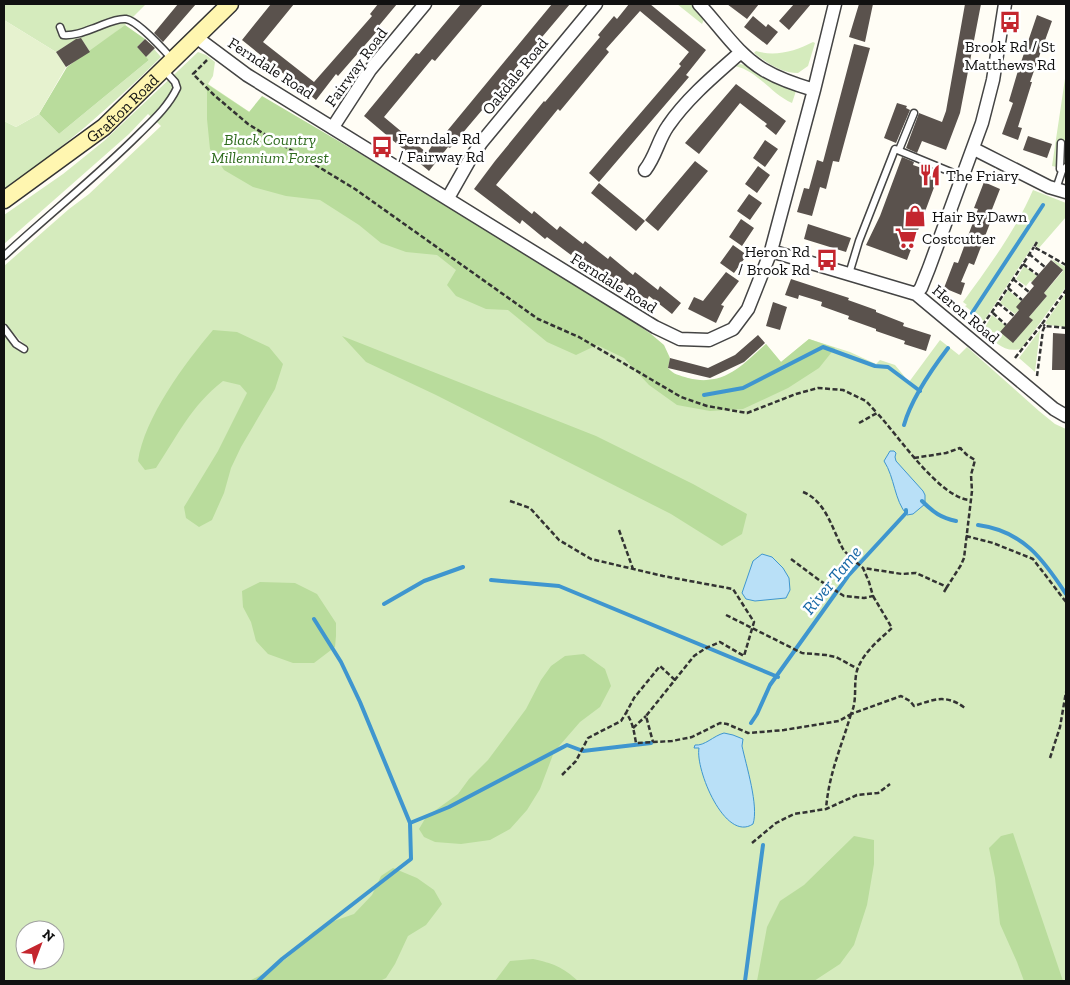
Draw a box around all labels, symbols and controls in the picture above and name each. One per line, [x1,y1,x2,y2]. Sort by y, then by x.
bus stop icon: Brook Rd / St Matthews Rd [997,9,1023,35]
street label: Fairway Road [321,24,391,110]
street label: Ferndale Road [225,33,318,103]
street label: Oakdale Road [478,33,552,118]
place label: Brook Rd / St Matthews Rd [964,37,1056,74]
street label: Grafton Road [82,70,162,146]
place label: Ferndale Rd / Fairway Rd [398,129,485,166]
park label: Black Country Millennium Forest [211,130,329,167]
bus stop icon: Ferndale Rd / Fairway Rd [369,134,395,160]
restaurant icon: The Friary [917,162,943,188]
place label: The Friary [946,166,1020,185]
shop icon: Hair By Dawn [902,203,928,229]
place label: Hair By Dawn [932,207,1028,226]
supermarket icon: Costcutter [893,225,919,251]
place label: Costcutter [922,229,996,248]
place label: Heron Rd / Brook Rd [738,242,810,279]
bus stop icon: Heron Rd / Brook Rd [814,247,840,273]
street label: Ferndale Road [567,249,661,317]
street label: Heron Road [929,281,1003,348]
water label: River Tame [798,541,866,619]
north arrow [15,920,65,970]
text: N [39,926,58,946]

